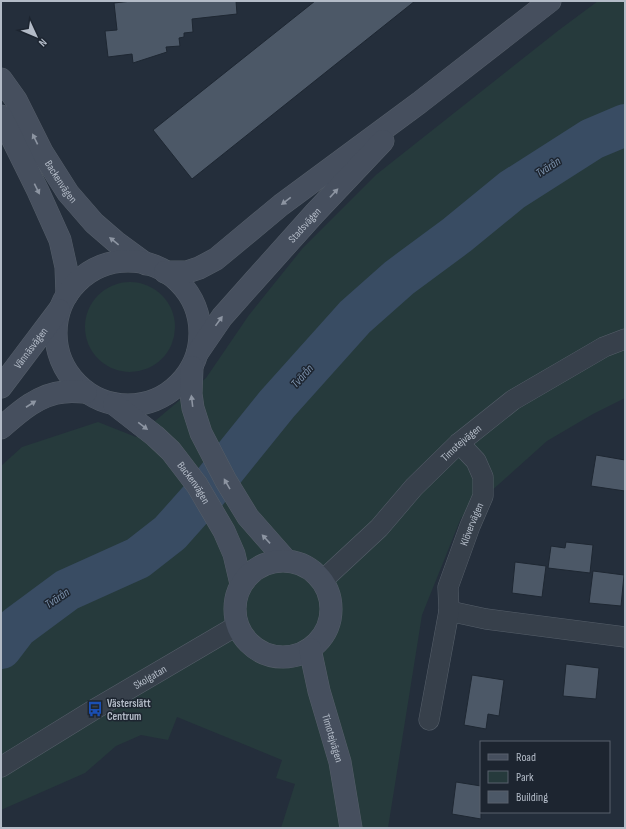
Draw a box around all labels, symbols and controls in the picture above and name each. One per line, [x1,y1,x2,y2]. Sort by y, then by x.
north arrow [16,16,56,56]
text: N [36,36,50,49]
one-way arrow [32,133,39,145]
water label: Tvärån [533,154,564,181]
street label: Backenvägen [42,158,80,206]
one-way arrow [34,183,40,195]
one-way arrow [329,188,339,198]
one-way arrow [281,197,292,205]
street label: Stadsvägen [286,205,324,245]
one-way arrow [109,237,120,245]
one-way arrow [215,316,223,326]
street label: Vännäsvägen [11,325,51,371]
water label: Tvärån [288,361,317,391]
one-way arrow [189,395,195,407]
one-way arrow [26,400,37,407]
one-way arrow [138,422,148,430]
street label: Timotejvägen [438,422,484,464]
street label: Backenvägen [174,459,213,507]
one-way arrow [224,478,231,490]
street label: Klövervägen [457,500,486,547]
one-way arrow [262,534,271,543]
water label: Tvärån [42,585,73,612]
street label: Skolgatan [131,662,169,692]
place label: Västerslätt Centrum [107,697,151,723]
bus stop icon: Västerslätt Centrum [86,700,104,718]
street label: Timotejvägen [319,712,346,764]
legend [480,741,610,813]
text: Road [516,750,536,765]
text: Park [516,770,534,785]
text: Building [516,790,548,805]

